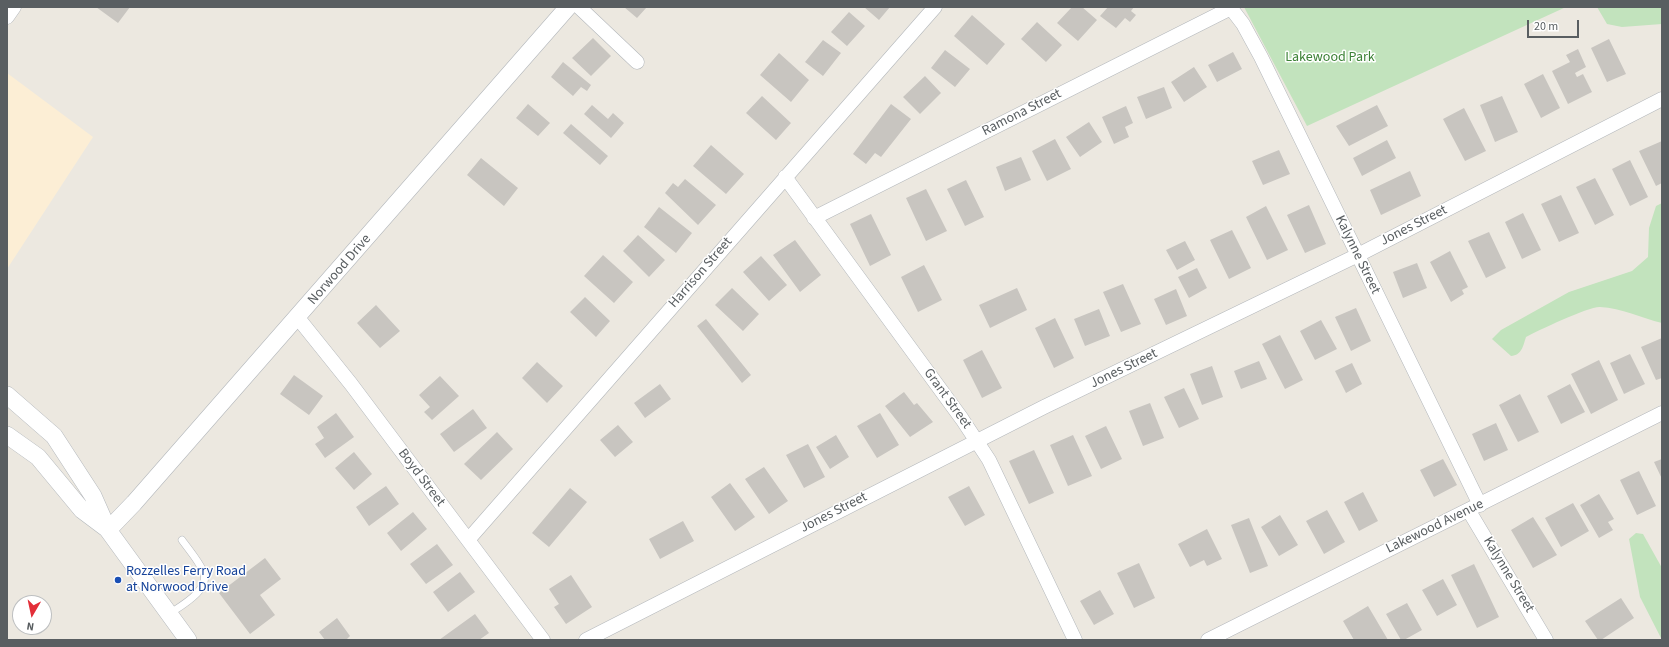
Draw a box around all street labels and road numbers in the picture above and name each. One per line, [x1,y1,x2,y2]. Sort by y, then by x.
street label: Ramona Street [980,86,1064,140]
street label: Jones Street [1378,202,1450,250]
street label: Kalynne Street [1331,213,1383,297]
street label: Norwood Drive [305,231,375,309]
street label: Harrison Street [666,234,736,312]
street label: Jones Street [1088,346,1160,392]
street label: Grant Street [919,366,975,432]
street label: Boyd Street [394,446,448,510]
street label: Jones Street [798,489,870,537]
street label: Lakewood Avenue [1383,496,1487,558]
street label: Kalynne Street [1479,534,1537,616]

